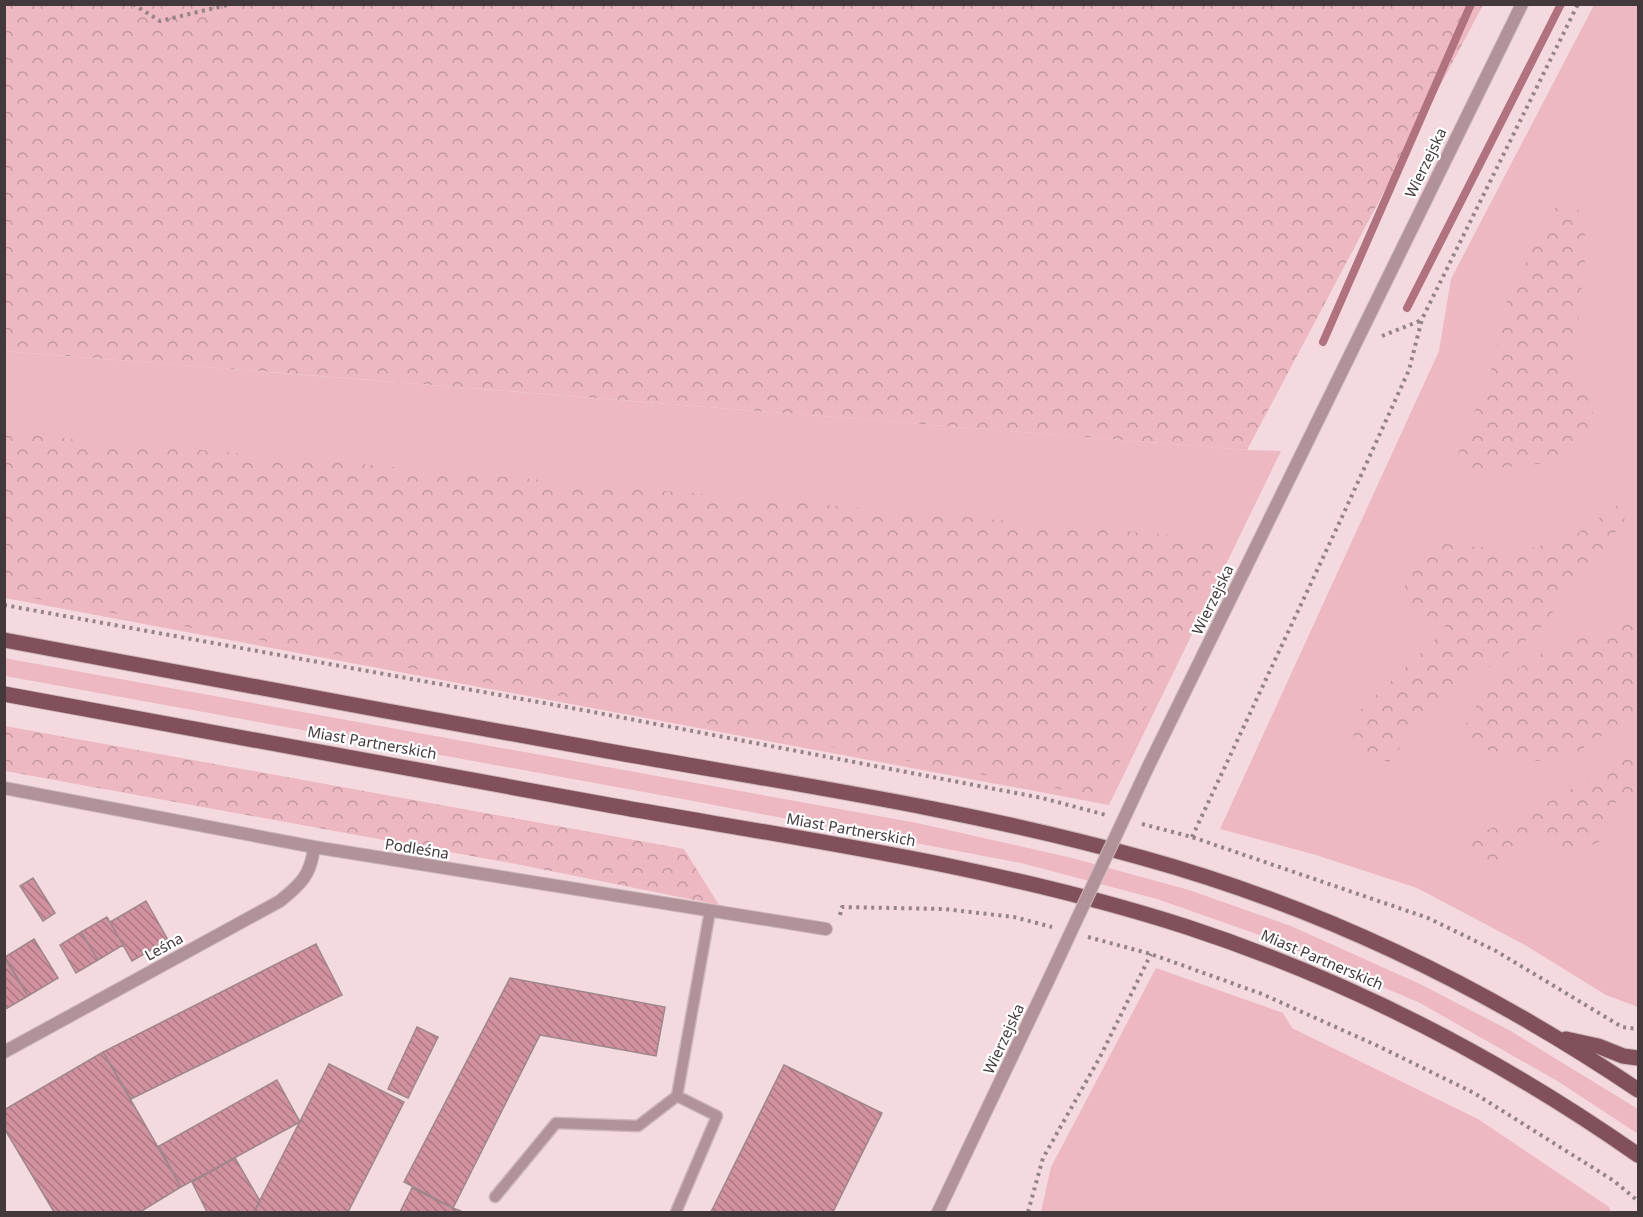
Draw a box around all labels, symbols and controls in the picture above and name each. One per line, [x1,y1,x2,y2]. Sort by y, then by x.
street label: Wierzejska [1400,124,1451,201]
street label: Wierzejska [1187,561,1238,638]
street label: Miast Partnerskich [306,721,438,763]
street label: Miast Partnerskich [785,808,917,850]
street label: Podleśna [384,833,451,863]
street label: Miast Partnerskich [1258,924,1387,994]
street label: Leśna [141,927,186,965]
street label: Wierzejska [978,1000,1028,1077]

